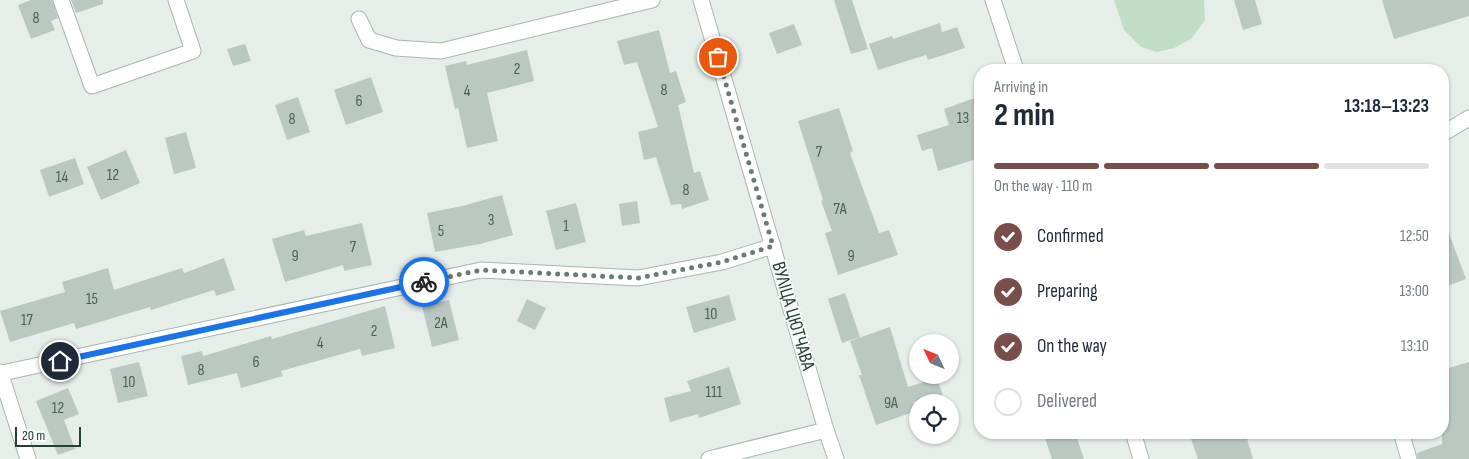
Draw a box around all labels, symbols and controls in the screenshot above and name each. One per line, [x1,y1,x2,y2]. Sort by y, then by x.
house number: 8 [32,9,40,28]
pin [697,36,739,78]
icon: bag [704,43,732,71]
house number: 2 [514,60,520,79]
text: Arriving in [994,78,1048,97]
house number: 8 [660,81,668,100]
house number: 4 [464,82,471,101]
house number: 6 [355,92,363,111]
text: 13:18–13:23 [1344,95,1429,118]
text: 2 min [994,96,1055,135]
house number: 13 [957,109,969,128]
house number: 8 [288,110,296,129]
house number: 7 [816,143,823,162]
house number: 12 [107,166,119,185]
house number: 14 [56,168,68,187]
text: On the way · 110 m [994,177,1092,196]
house number: 8 [682,181,690,200]
house number: 7А [834,200,847,219]
house number: 3 [488,211,494,230]
house number: 1 [563,217,569,236]
house number: 5 [438,222,444,241]
icon: check [994,223,1022,251]
text: Confirmed [1037,225,1104,248]
text: 12:50 [1400,227,1429,246]
house number: 7 [350,238,357,257]
house number: 9 [291,247,299,266]
house number: 9 [847,247,855,266]
courier [399,257,449,307]
street label: ВУЛІЦА ЦЮТЧАВА [767,259,820,374]
icon: bike [410,268,438,296]
icon: check [994,278,1022,306]
text: Preparing [1037,280,1098,303]
text: 13:00 [1399,282,1429,301]
house number: 15 [86,290,98,309]
house number: 10 [705,305,717,324]
house number: 17 [21,311,34,330]
house number: 2А [434,314,448,333]
house number: 2 [371,322,377,341]
icon: check [994,333,1022,361]
house number: 4 [317,334,324,353]
north arrow [909,334,959,384]
map controls [909,334,959,444]
text: On the way [1037,335,1107,358]
text: 13:10 [1401,337,1429,356]
pin [39,340,81,382]
icon: home [46,347,74,375]
house number: 6 [252,353,260,372]
house number: 8 [197,361,205,380]
house number: 10 [123,373,135,392]
house number: 111 [706,383,723,402]
text: Delivered [1037,390,1097,413]
house number: 9А [884,394,898,413]
button: locate [909,394,959,444]
house number: 12 [52,399,64,418]
scale bar [15,424,81,447]
text: 20 m [22,427,45,444]

